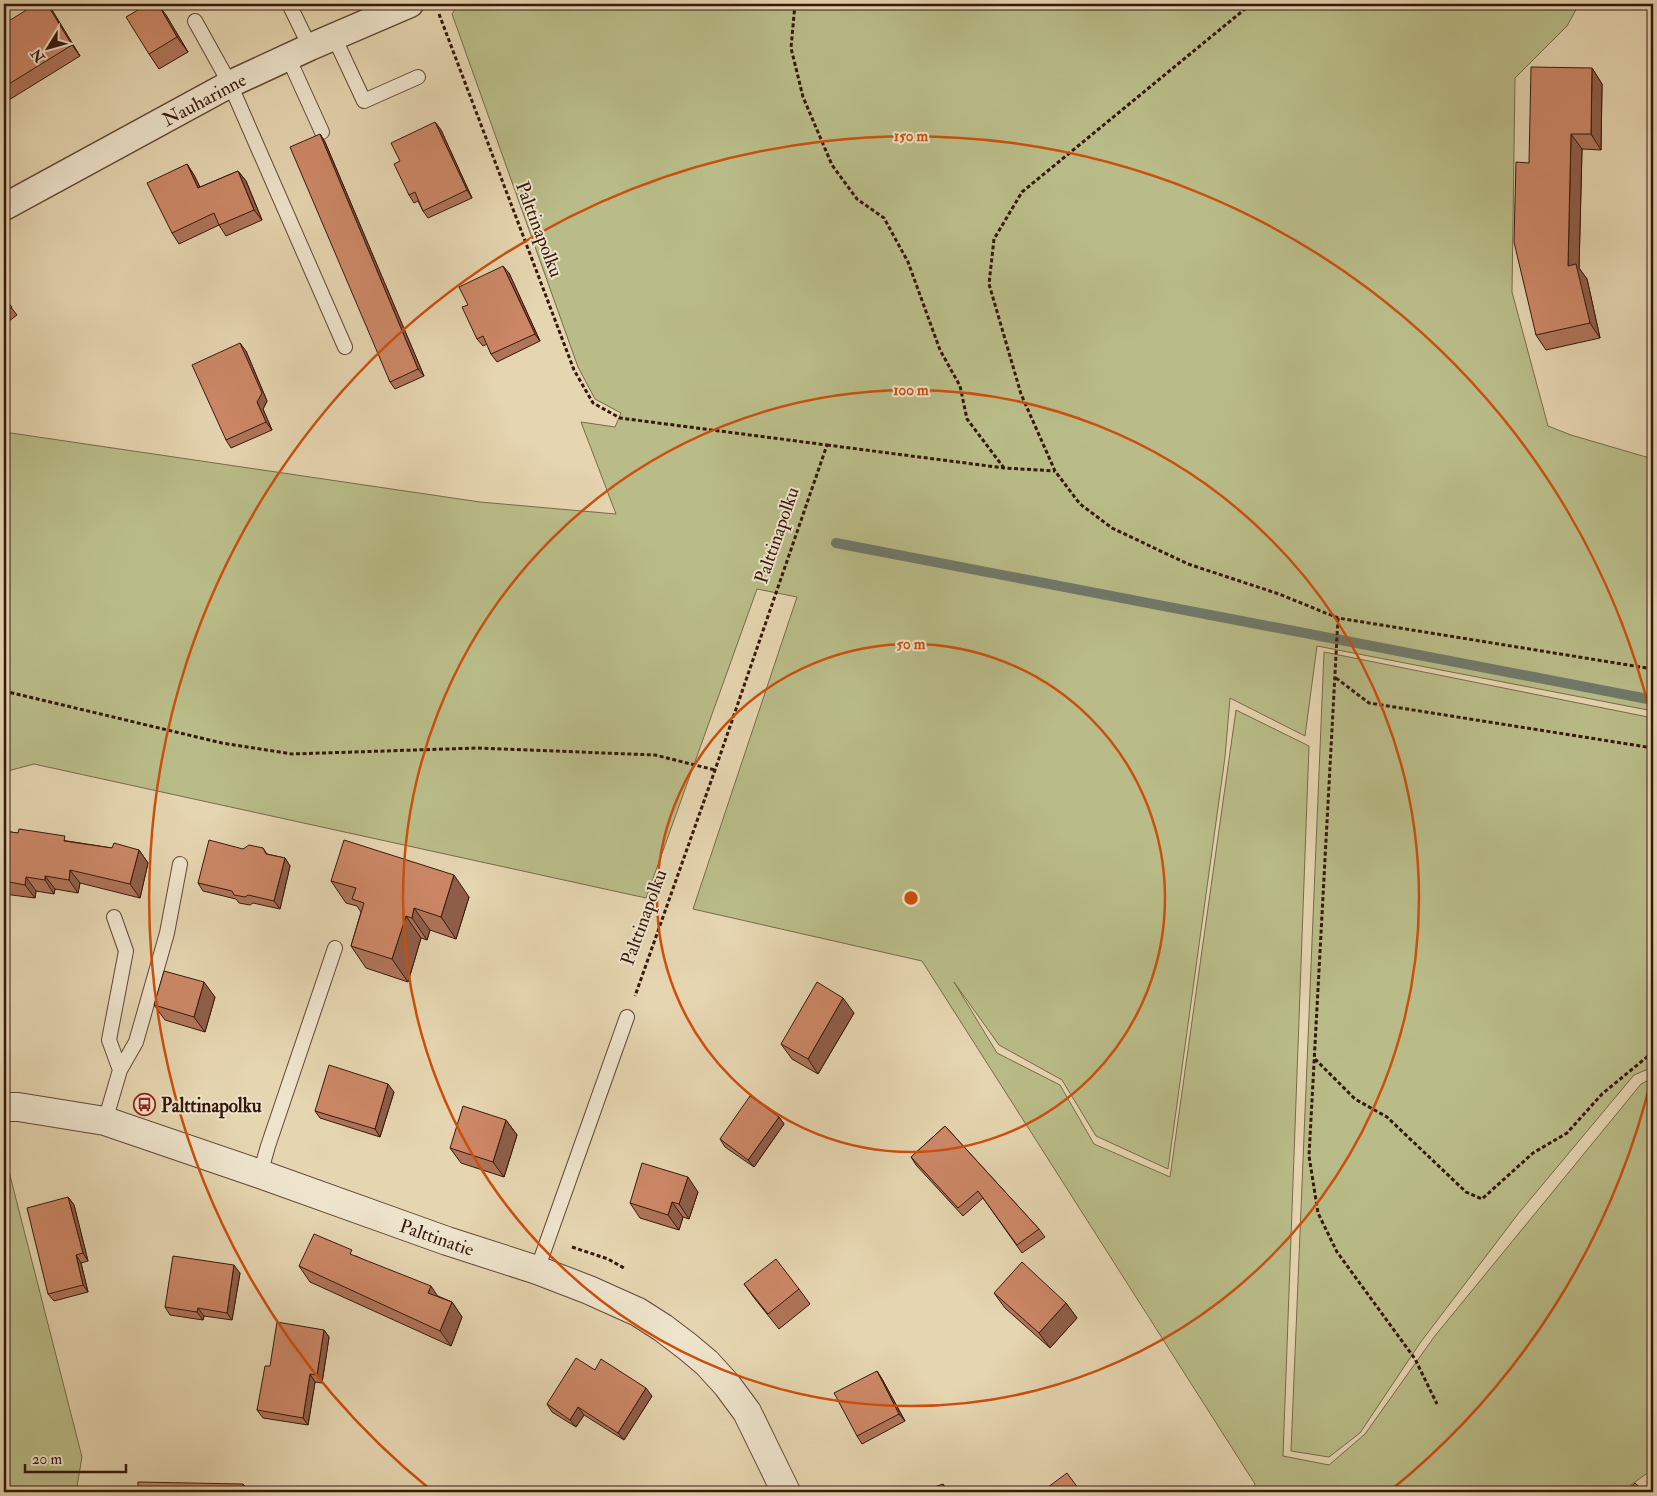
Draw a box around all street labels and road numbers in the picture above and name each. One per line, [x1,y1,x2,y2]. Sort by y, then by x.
street label: Nauharinne [158,68,251,132]
street label: Palttinapolku [509,178,568,281]
street label: Palttinapolku [749,484,806,587]
street label: Palttinapolku [615,866,673,969]
street label: Palttinatie [396,1214,477,1262]

